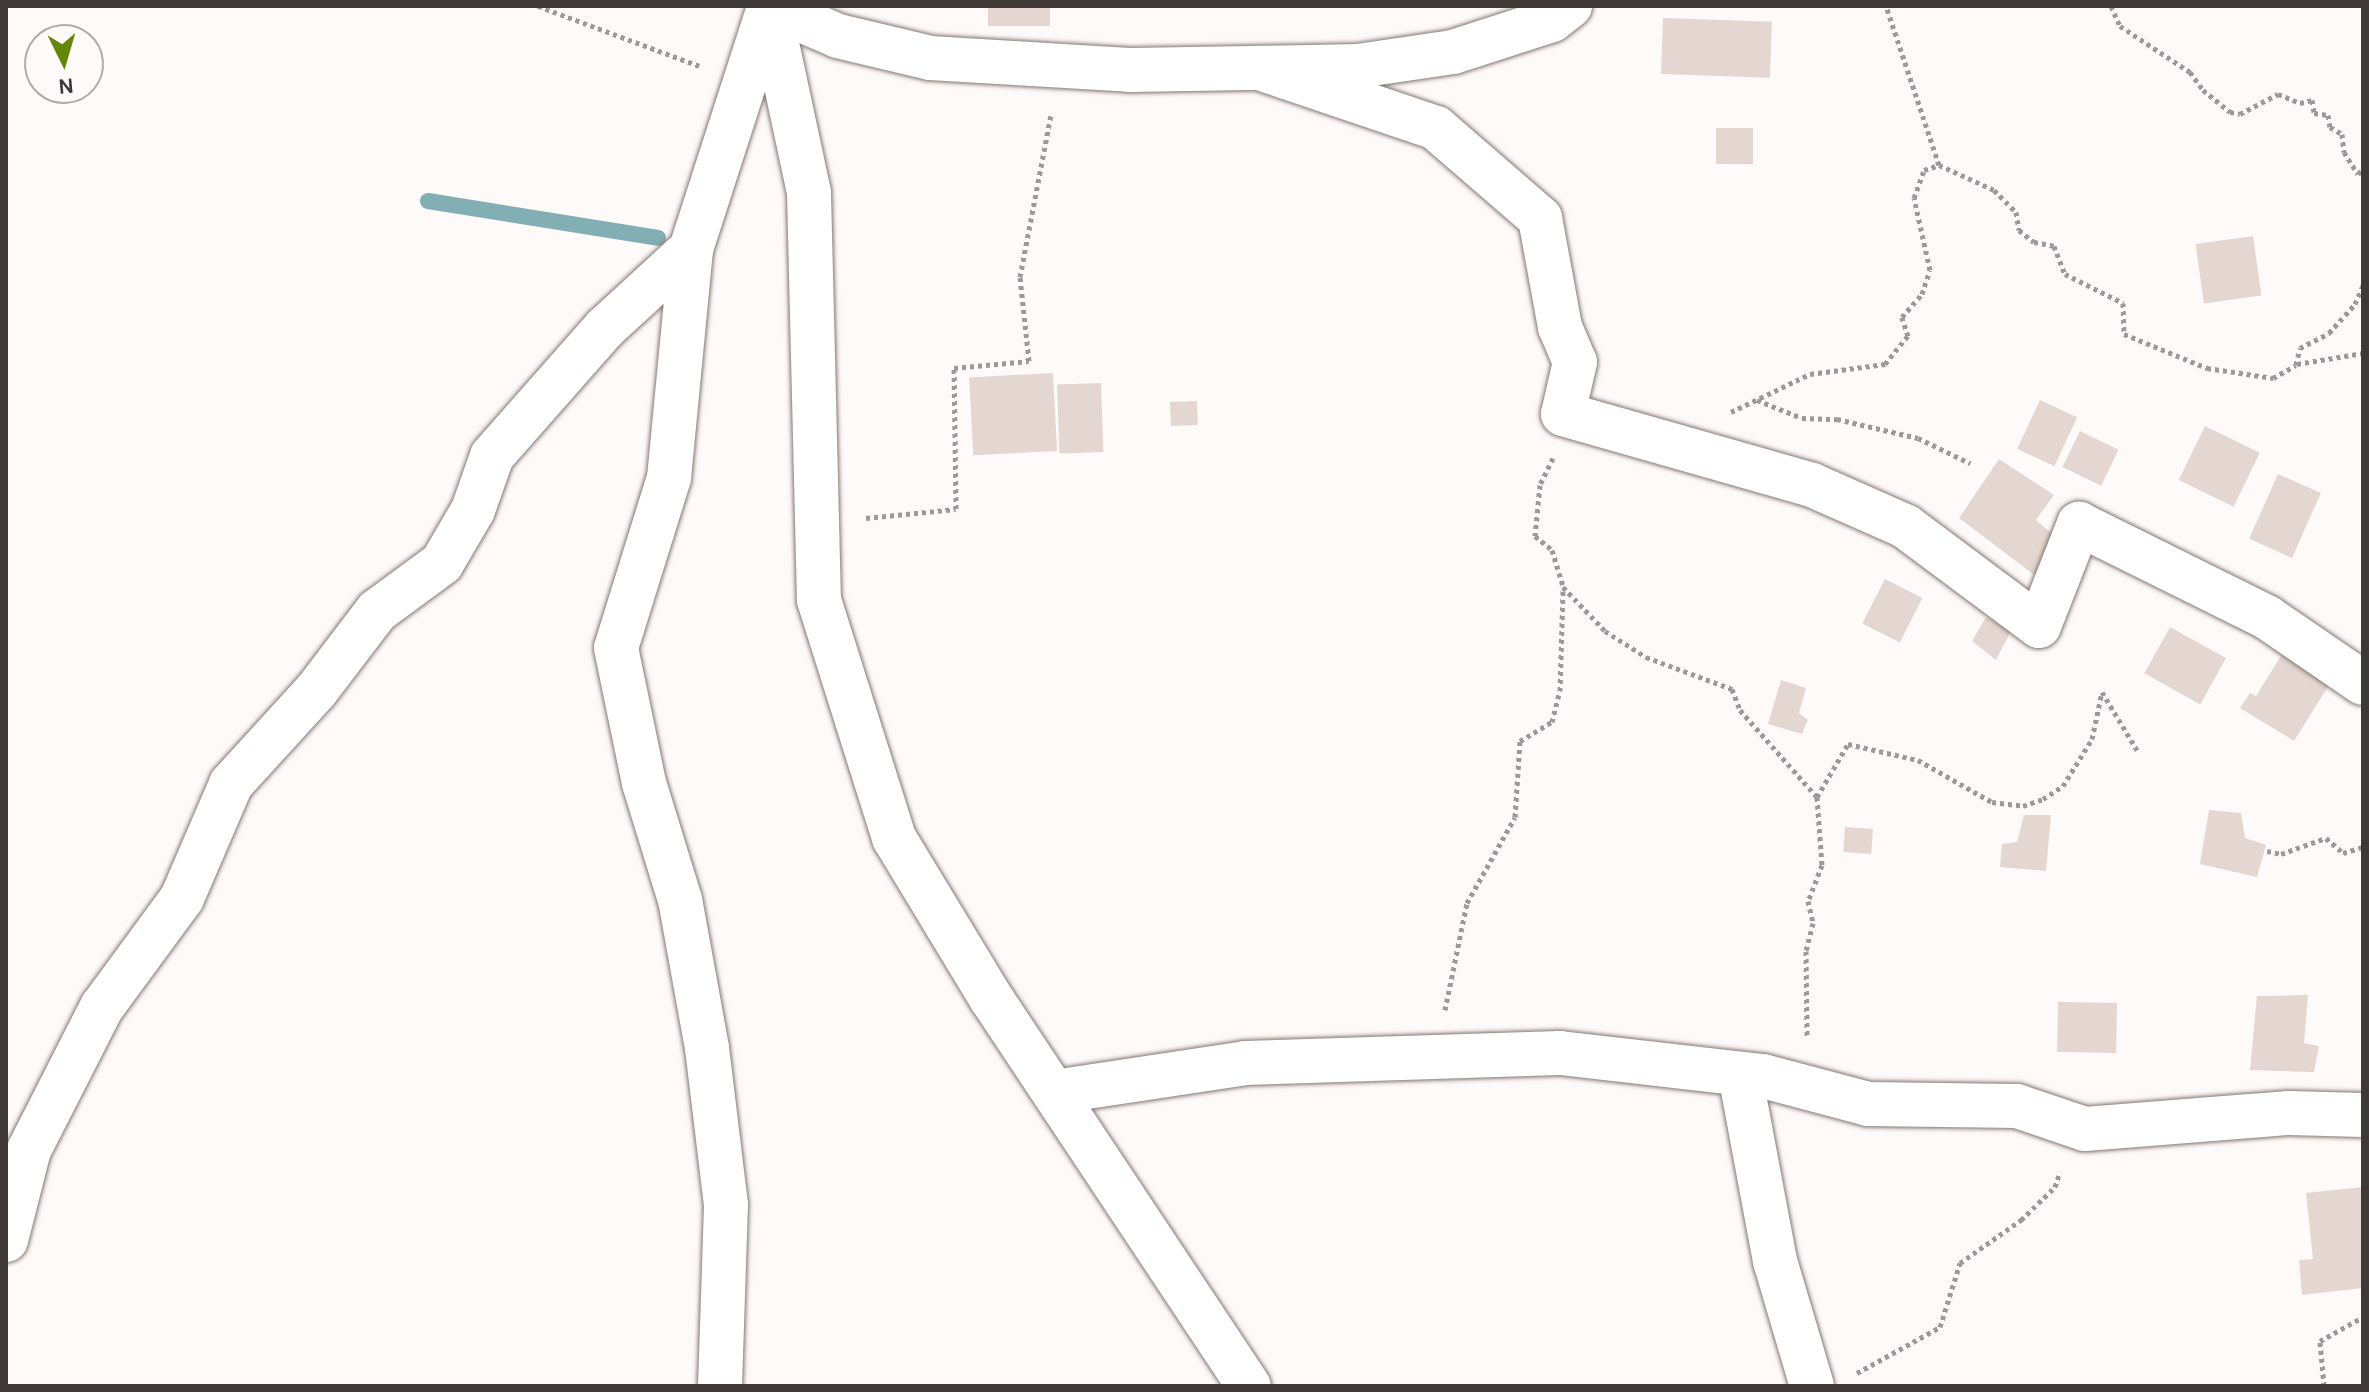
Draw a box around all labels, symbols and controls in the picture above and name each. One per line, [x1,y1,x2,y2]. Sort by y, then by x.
north arrow [24,24,104,104]
text: N [57,72,75,100]

